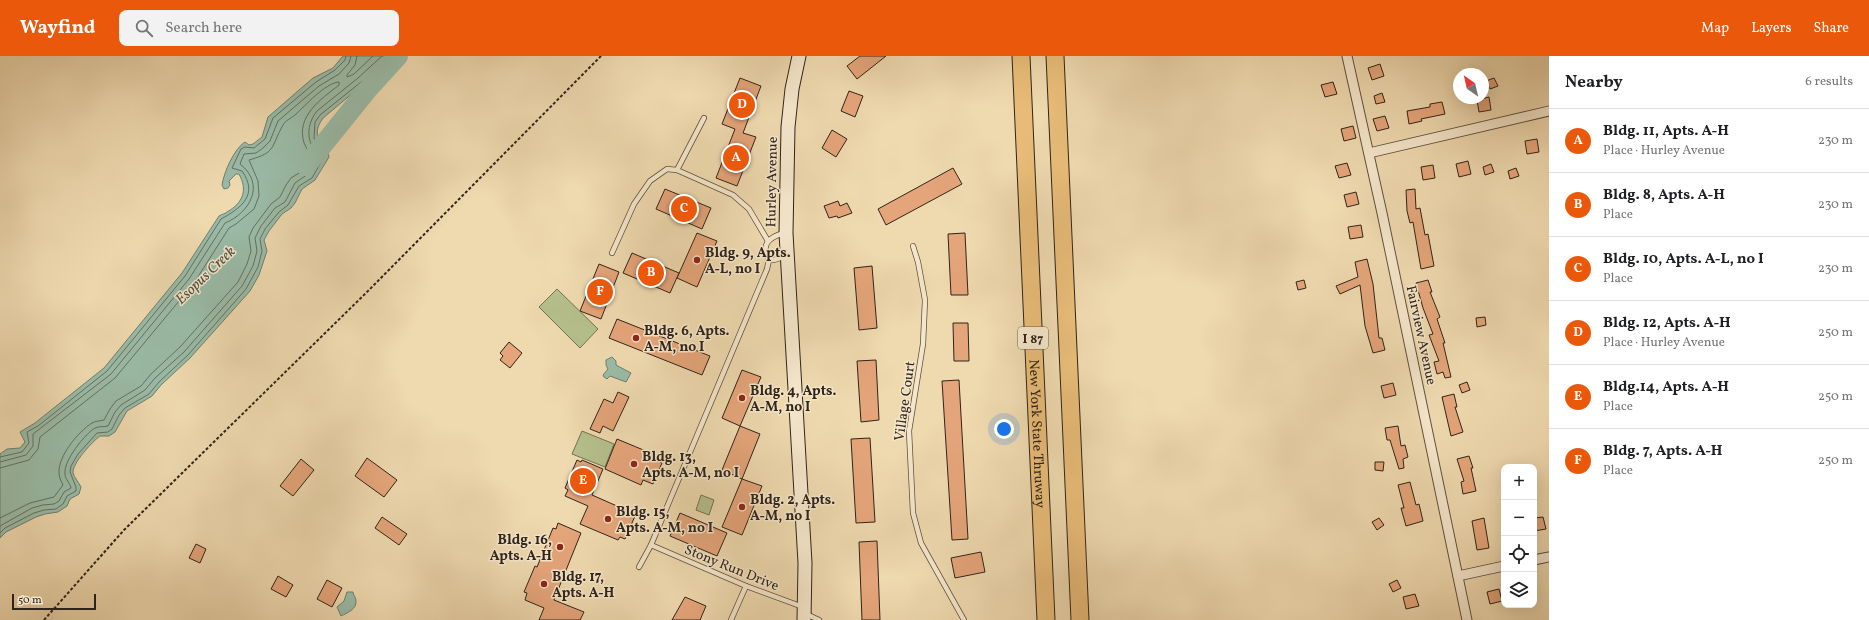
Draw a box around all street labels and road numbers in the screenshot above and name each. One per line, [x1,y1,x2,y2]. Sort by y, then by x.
street label: Hurley Avenue [762,136,783,228]
street label: Fairview Avenue [1401,284,1440,387]
road number: I 87 [1018,327,1048,349]
street label: New York State Thruway [1023,359,1049,509]
street label: Village Court [890,360,920,442]
street label: Stony Run Drive [681,541,782,596]

